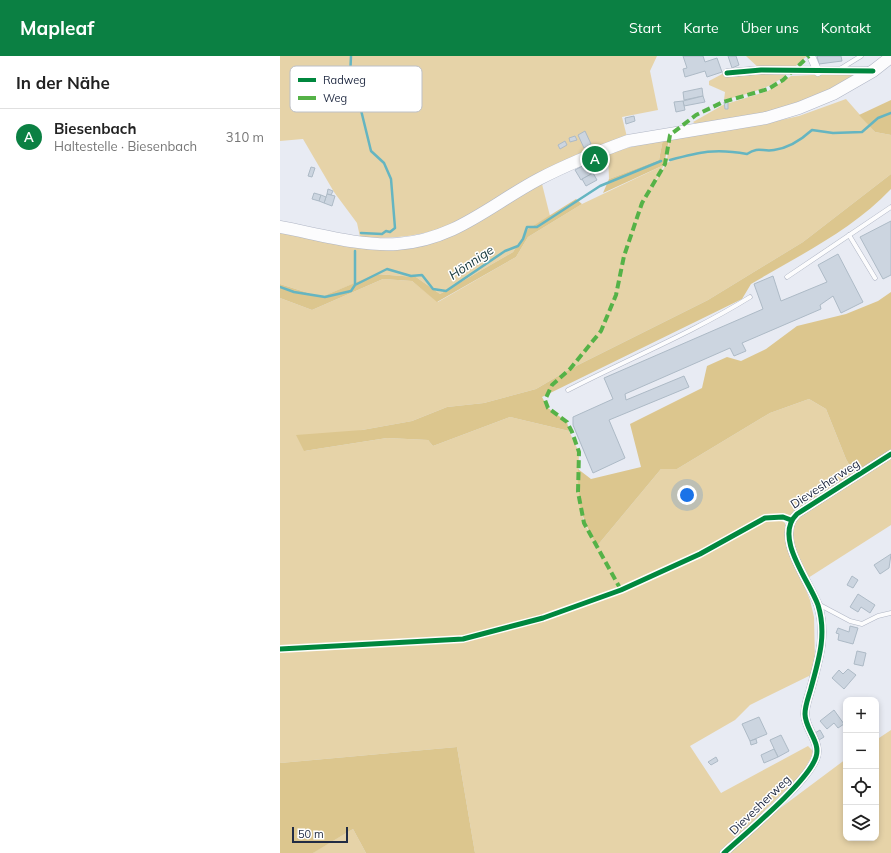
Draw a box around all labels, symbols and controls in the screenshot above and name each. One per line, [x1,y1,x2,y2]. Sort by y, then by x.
text: Mapleaf [20,16,94,40]
text: Start [629,19,661,37]
text: Karte [683,19,719,37]
text: Über uns [741,19,799,37]
text: Kontakt [821,19,871,37]
legend [290,66,422,112]
text: In der Nähe [16,72,110,93]
text: Radweg [323,73,366,87]
text: Weg [323,91,347,105]
text: Biesenbach [54,119,136,138]
text: A [24,129,34,145]
text: 310 m [226,129,264,145]
text: Haltestelle · Biesenbach [54,138,197,154]
pin: A [582,144,608,174]
water label: Hönnige [446,241,496,283]
street label: Dievesherweg [787,456,862,511]
your location [677,485,697,505]
map controls [843,697,879,841]
button: + [843,697,879,733]
button: − [843,733,879,769]
button: locate [843,769,879,805]
street label: Dievesherweg [726,772,793,838]
button: layers [843,805,879,841]
scale bar [292,825,348,844]
text: 50 m [298,827,324,841]

